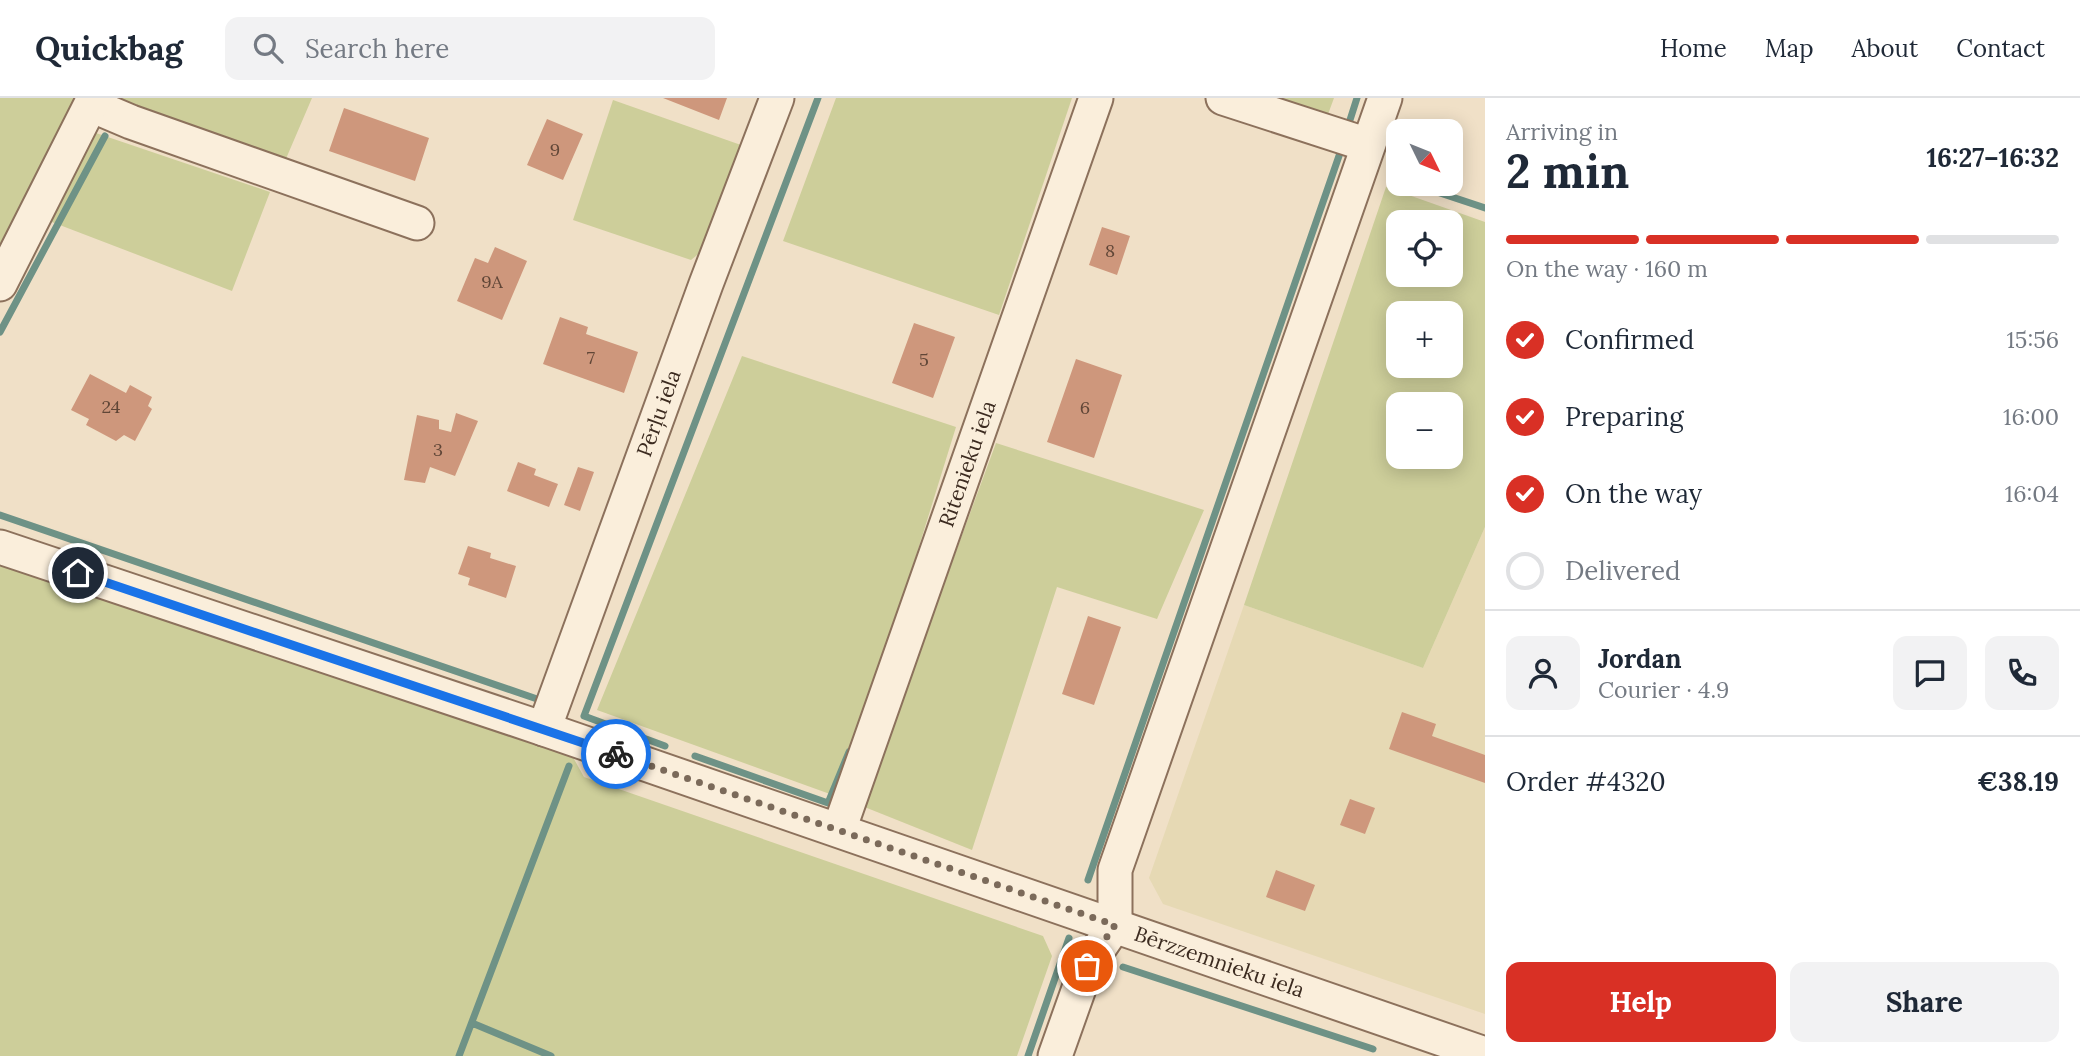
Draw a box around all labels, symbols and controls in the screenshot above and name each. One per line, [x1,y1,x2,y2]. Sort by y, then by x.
search box [225,17,715,80]
text: Quickbag [35,27,183,69]
icon: search [249,29,287,67]
text: Search here [305,32,449,65]
text: Home [1660,33,1727,64]
text: Map [1765,33,1814,64]
text: About [1852,33,1918,64]
text: Contact [1956,33,2045,64]
text: Arriving in [1506,117,1618,146]
north arrow [1386,119,1463,196]
map controls [1386,119,1463,469]
house number: 9 [550,138,560,161]
text: 16:27–16:32 [1926,141,2059,174]
text: 2 min [1506,142,1629,201]
button: locate [1386,210,1463,287]
house number: 8 [1105,239,1115,262]
text: On the way · 160 m [1506,254,1708,283]
house number: 9A [481,270,504,293]
button: + [1386,301,1463,378]
icon: check [1506,321,1544,359]
text: Confirmed [1565,323,1694,356]
text: 15:56 [2007,325,2059,354]
house number: 7 [587,346,595,369]
house number: 5 [919,348,929,371]
street label: Pērļu iela [630,366,687,460]
button: − [1386,392,1463,469]
house number: 24 [101,395,121,418]
house number: 6 [1080,396,1090,419]
street label: Ritenieku iela [932,397,1002,531]
icon: check [1506,398,1544,436]
text: Preparing [1565,400,1684,433]
text: 16:00 [2003,402,2059,431]
house number: 3 [433,438,443,461]
icon: check [1506,475,1544,513]
text: On the way [1565,477,1702,510]
text: 16:04 [2005,479,2059,508]
pin [48,543,108,603]
icon: home [59,554,97,592]
text: Delivered [1565,554,1681,587]
button: person [1506,636,1580,710]
button: chat [1893,636,1967,710]
button: phone [1985,636,2059,710]
text: Jordan [1598,642,1682,675]
text: Courier · 4.9 [1598,675,1729,704]
courier [581,719,651,789]
icon: bike [597,735,635,773]
text: Order #4320 [1506,765,1666,798]
text: €38.19 [1977,765,2059,798]
street label: Bērzzemnieku iela [1131,920,1308,1004]
pin [1057,936,1117,996]
icon: bag [1068,947,1106,985]
button: Help [1506,962,1776,1042]
button: Share [1790,962,2059,1042]

